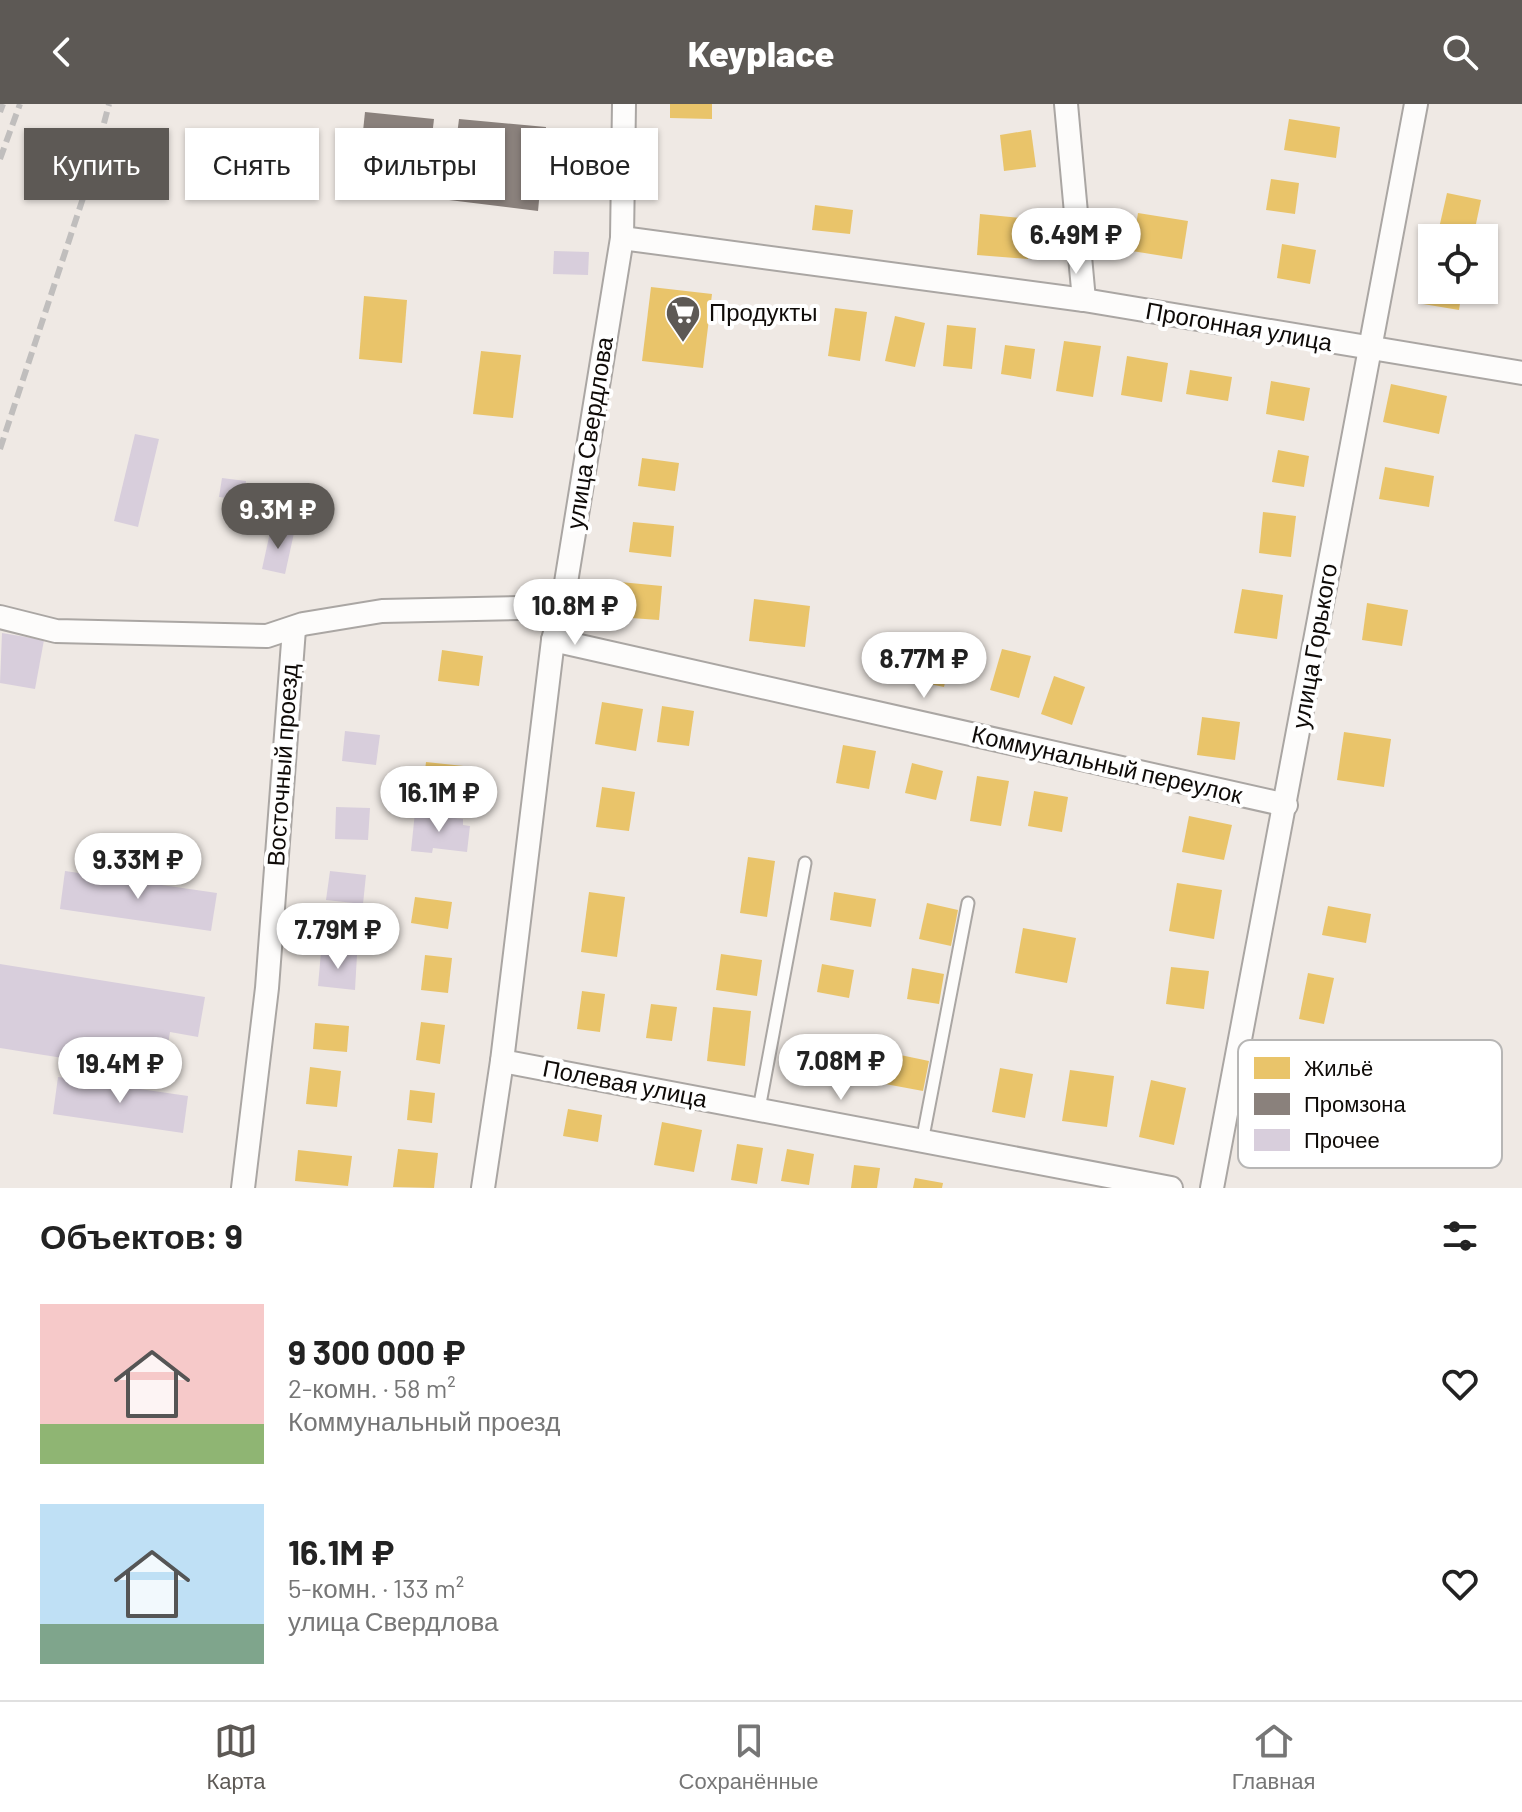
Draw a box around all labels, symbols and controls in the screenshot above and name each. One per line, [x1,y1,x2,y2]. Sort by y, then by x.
icon: back [40,30,84,74]
icon: search [1438,30,1482,74]
text: Keyplace [688,31,834,74]
chip: Купить [24,128,169,200]
chip: Снять [185,128,319,200]
chip: Фильтры [335,128,505,200]
chip: Новое [521,128,658,200]
pin: 6.49M ₽ [1002,208,1150,276]
text: 6.49M ₽ [1030,218,1122,249]
map controls [1418,224,1498,304]
button: locate [1418,224,1498,304]
supermarket icon: Продукты [664,294,702,344]
street label: Прогонная улица [1144,295,1336,356]
place label: Продукты [709,297,817,326]
street label: улица Свердлова [559,334,618,531]
pin: 9.3M ₽ [213,483,343,551]
text: 9.3M ₽ [240,493,316,524]
street label: улица Горького [1285,561,1342,731]
pin: 10.8M ₽ [501,579,649,647]
text: 10.8M ₽ [531,589,619,620]
pin: 8.77M ₽ [850,632,998,700]
text: 8.77M ₽ [880,642,968,673]
street label: Восточный проезд [260,663,303,867]
street label: Коммунальный переулок [969,718,1246,809]
pin: 16.1M ₽ [365,766,513,834]
text: 16.1M ₽ [398,776,480,807]
pin: 9.33M ₽ [64,833,212,901]
text: 9.33M ₽ [93,843,183,874]
pin: 7.79M ₽ [264,903,412,971]
text: 7.79M ₽ [295,913,381,944]
pin: 7.08M ₽ [767,1034,915,1102]
pin: 19.4M ₽ [46,1037,194,1105]
legend [1238,1040,1502,1168]
text: 7.08M ₽ [797,1044,885,1075]
text: 19.4M ₽ [76,1047,164,1078]
street label: Полевая улица [541,1052,711,1113]
text: Жильё [1304,1054,1373,1080]
text: Промзона [1304,1090,1406,1117]
text: Прочее [1304,1126,1380,1153]
icon: filters [1438,1214,1482,1258]
text: Объектов: 9 [40,1215,243,1256]
text: 9 300 000 ₽ [288,1331,466,1372]
icon: home [104,1336,200,1432]
icon: heart [1438,1362,1482,1406]
text: 2-комн. · 58 m² [288,1372,456,1403]
text: Коммунальный проезд [288,1405,560,1436]
text: 16.1M ₽ [288,1531,394,1572]
icon: home [104,1536,200,1632]
icon: heart [1438,1562,1482,1606]
text: 5-комн. · 133 m² [288,1572,464,1603]
text: улица Свердлова [288,1605,498,1636]
tab: Карта [207,1719,265,1795]
tab: Сохранённые [679,1719,819,1795]
tab: Главная [1232,1719,1315,1795]

